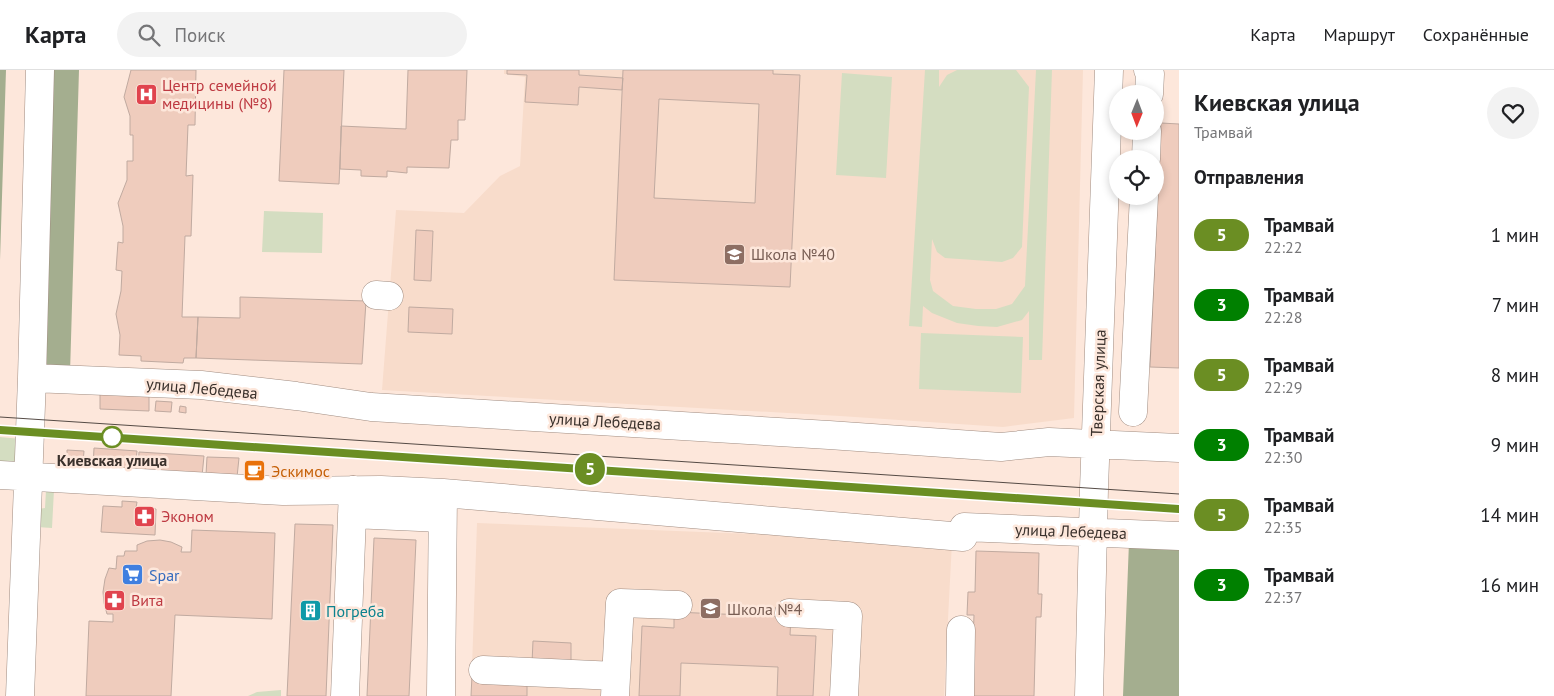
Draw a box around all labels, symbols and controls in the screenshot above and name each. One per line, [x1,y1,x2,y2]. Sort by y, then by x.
search box [117,12,467,57]
text: Карта [25,19,87,50]
icon: search [135,21,163,49]
text: Поиск [175,23,225,47]
text: Карта [1250,23,1296,46]
text: Маршрут [1324,23,1395,46]
text: Сохранённые [1423,23,1529,46]
place label: Центр семейной медицины (№8) [162,75,277,113]
hospital icon: Центр семейной медицины (№8) [134,82,158,106]
north arrow [1109,85,1164,140]
map controls [1109,85,1164,205]
text: Киевская улица [1194,87,1360,118]
button: heart [1487,87,1539,139]
text: Трамвай [1194,122,1253,142]
button: locate [1109,150,1164,205]
text: Отправления [1194,165,1304,189]
text: Трамвай [1264,213,1334,237]
text: 5 [1216,223,1227,246]
text: 1 мин [1491,223,1539,247]
text: 22:22 [1264,237,1302,257]
school or university icon: Школа №40 [723,242,747,266]
place label: Школа №40 [751,244,835,264]
text: Трамвай [1264,283,1334,307]
text: 3 [1216,293,1227,316]
text: 7 мин [1492,293,1539,317]
text: 22:28 [1264,307,1302,327]
street label: Тверская улица [1086,329,1110,437]
text: Трамвай [1264,353,1334,377]
text: 5 [1216,363,1227,386]
text: 8 мин [1491,363,1539,387]
street label: улица Лебедева [145,373,259,403]
text: 22:29 [1264,377,1302,397]
street label: улица Лебедева [549,408,661,434]
text: Трамвай [1264,423,1334,447]
marker: Киевская улица [101,426,123,448]
text: 3 [1216,433,1227,456]
text: 9 мин [1491,433,1539,457]
text: 22:30 [1264,447,1302,467]
place label: Киевская улица [57,450,167,470]
line badge: 5 [574,453,606,485]
text: 5 [585,457,595,480]
cafe icon: Эскимос [243,459,267,483]
place label: Эскимос [271,461,330,481]
text: Трамвай [1264,493,1334,517]
text: 5 [1216,503,1227,526]
text: 14 мин [1480,503,1539,527]
pharmacy icon: Эконом [133,504,157,528]
place label: Эконом [161,506,214,526]
text: 22:35 [1264,517,1302,537]
street label: улица Лебедева [1015,519,1127,543]
supermarket icon: Spar [121,563,145,587]
text: Трамвай [1264,563,1334,587]
place label: Spar [149,565,180,585]
text: 3 [1216,573,1227,596]
text: 16 мин [1480,573,1539,597]
text: 22:37 [1264,587,1302,607]
pharmacy icon: Вита [103,588,127,612]
place label: Вита [131,590,163,610]
school or university icon: Школа №4 [699,597,723,621]
building icon: Погреба [298,599,322,623]
place label: Школа №4 [727,599,803,619]
place label: Погреба [326,601,384,621]

